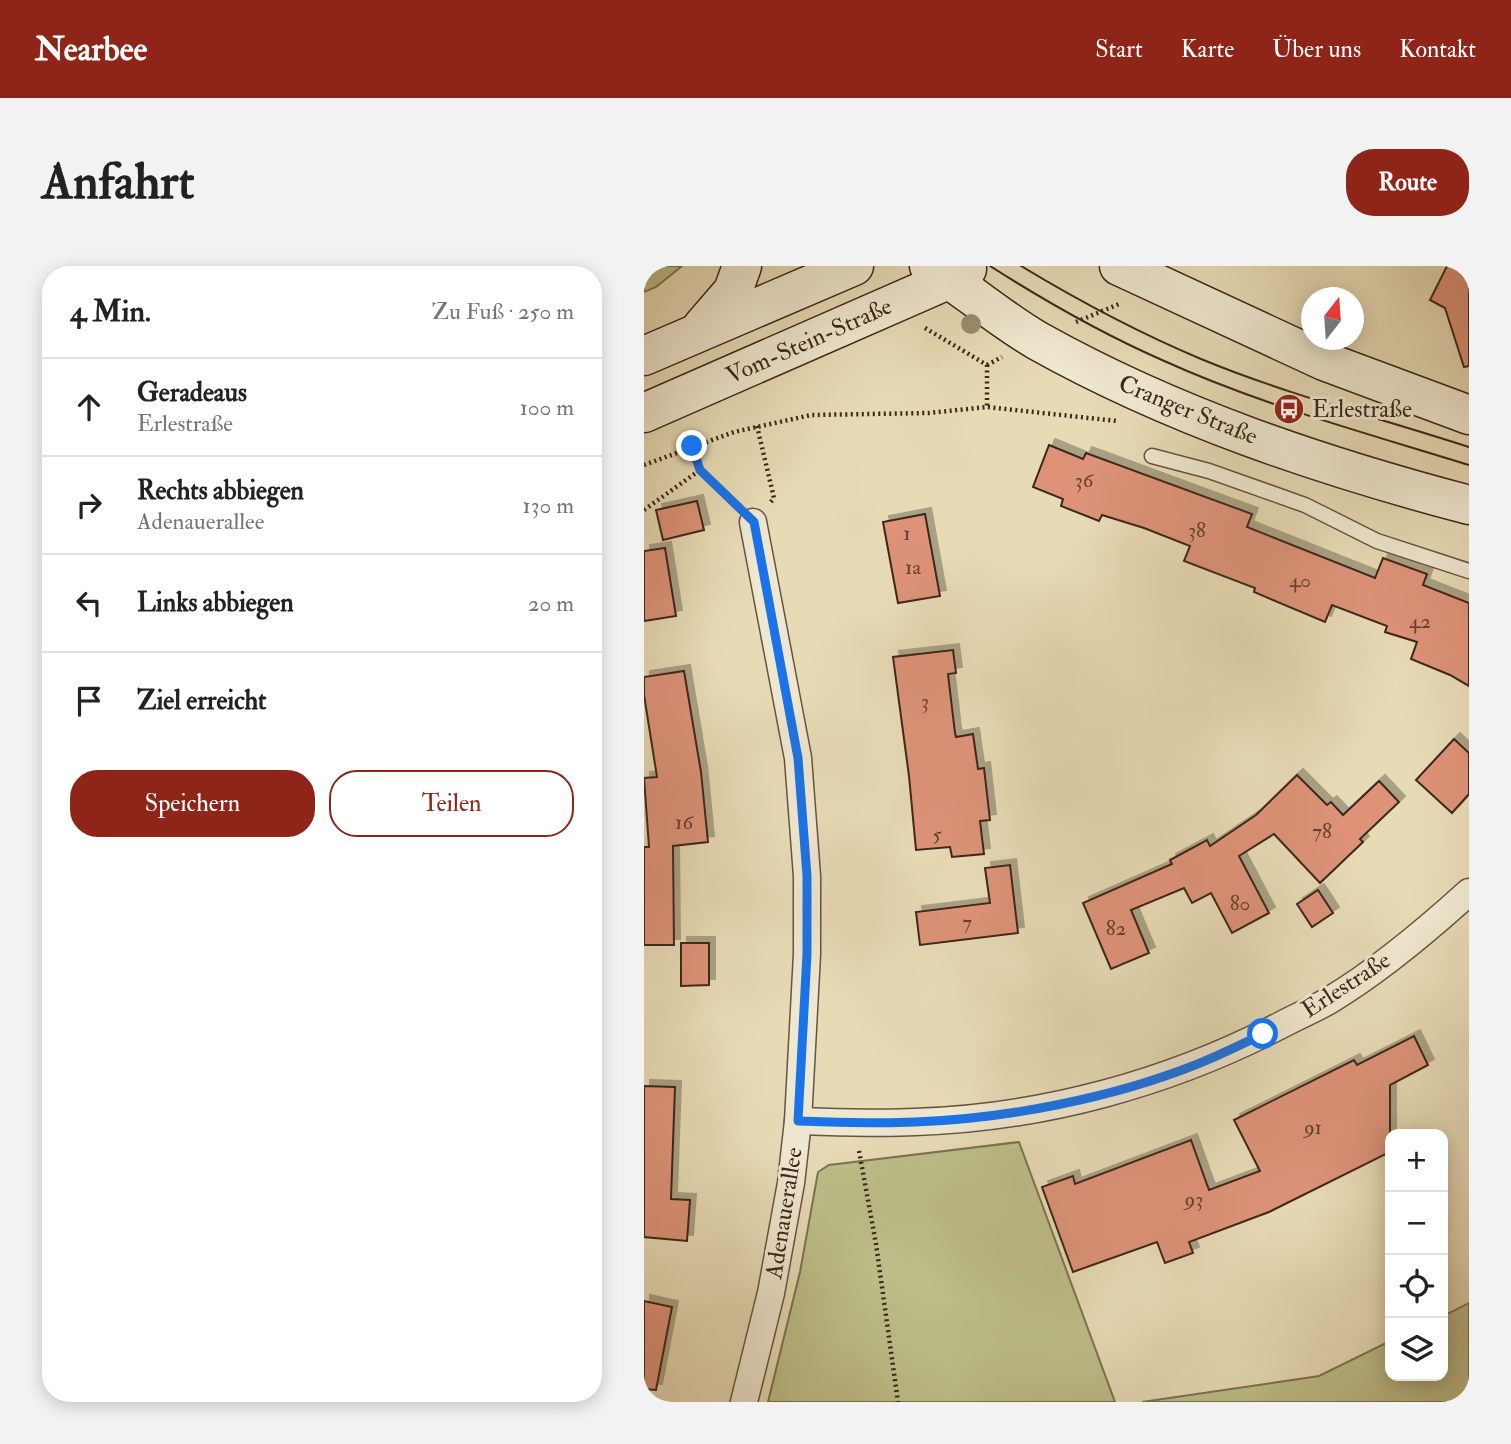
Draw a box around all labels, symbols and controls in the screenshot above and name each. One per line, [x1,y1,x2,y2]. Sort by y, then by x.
text: Nearbee [35,29,147,70]
text: Start [1095,34,1143,65]
text: Karte [1181,34,1234,65]
text: Über uns [1272,34,1361,65]
text: Kontakt [1399,34,1476,65]
button: Route [1346,149,1469,216]
text: Anfahrt [42,152,194,213]
north arrow [1301,287,1364,350]
street label: Vom-Stein-Straße [721,291,897,391]
text: 4 Min. [70,293,151,330]
text: Zu Fuß · 250 m [432,297,574,326]
street label: Cranger Straße [1114,368,1262,452]
text: Geradeaus [137,377,247,409]
icon: ahead [70,388,108,426]
bus stop icon: Erlestraße [1272,392,1306,426]
text: 100 m [520,393,574,422]
place label: Erlestraße [1312,394,1412,425]
text: Erlestraße [137,409,233,438]
route end [676,430,707,461]
house number: 36 [1075,467,1095,494]
text: Rechts abbiegen [137,475,304,507]
icon: right [70,486,108,524]
text: 130 m [522,491,574,520]
text: Adenauerallee [137,507,264,536]
house number: 38 [1188,517,1206,544]
house number: 1 [903,520,911,547]
house number: 1a [905,554,921,581]
house number: 40 [1289,567,1311,594]
icon: left [70,584,108,622]
text: Links abbiegen [137,587,294,619]
text: 20 m [528,589,574,618]
house number: 42 [1409,608,1431,635]
icon: arrive [70,682,108,720]
text: Ziel erreicht [137,685,267,717]
house number: 3 [921,688,929,715]
button: Speichern [70,770,315,837]
button: Teilen [329,770,574,837]
house number: 16 [675,809,694,836]
house number: 78 [1312,818,1332,845]
house number: 5 [932,821,942,848]
house number: 80 [1230,890,1250,917]
house number: 7 [962,909,972,936]
house number: 82 [1106,915,1126,942]
street label: Erlestraße [1296,945,1396,1025]
route start [1247,1018,1278,1049]
house number: 91 [1302,1114,1322,1141]
map controls [1385,1129,1448,1381]
button: + [1385,1129,1448,1192]
street label: Adenauerallee [758,1145,810,1282]
house number: 93 [1183,1186,1203,1213]
button: − [1385,1192,1448,1255]
button: locate [1385,1255,1448,1318]
button: layers [1385,1318,1448,1381]

